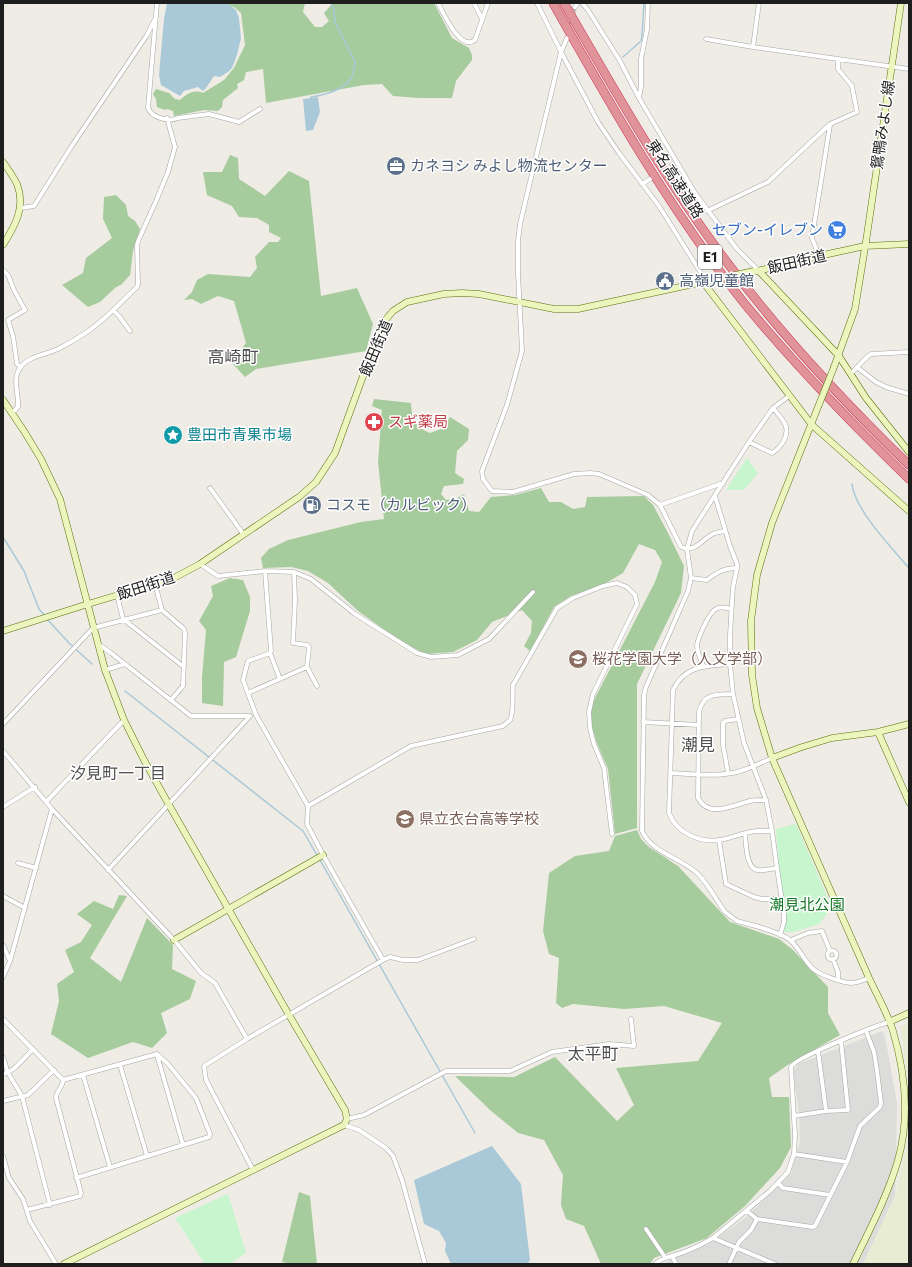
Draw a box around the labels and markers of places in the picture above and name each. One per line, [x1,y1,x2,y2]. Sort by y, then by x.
office icon: カネヨシ みよし物流センター [385,155,407,177]
place label: カネヨシ みよし物流センター [410,156,608,174]
supermarket icon: セブン-イレブン [826,219,848,241]
place label: セブン-イレブン [712,220,823,238]
public building icon: 高嶺児童館 [654,270,676,292]
place label: 高嶺児童館 [679,271,754,289]
pharmacy icon: スギ薬局 [363,411,385,433]
place label: スギ薬局 [388,412,448,430]
place icon: 豊田市青果市場 [162,424,184,446]
place label: 豊田市青果市場 [187,425,292,443]
fuel station icon: コスモ（カルビック） [301,494,323,516]
place label: コスモ（カルビック） [326,495,476,513]
school or university icon: 桜花学園大学（人文学部） [567,648,589,670]
place label: 桜花学園大学（人文学部） [592,649,772,667]
school or university icon: 県立衣台高等学校 [394,808,416,830]
place label: 県立衣台高等学校 [419,809,539,827]

